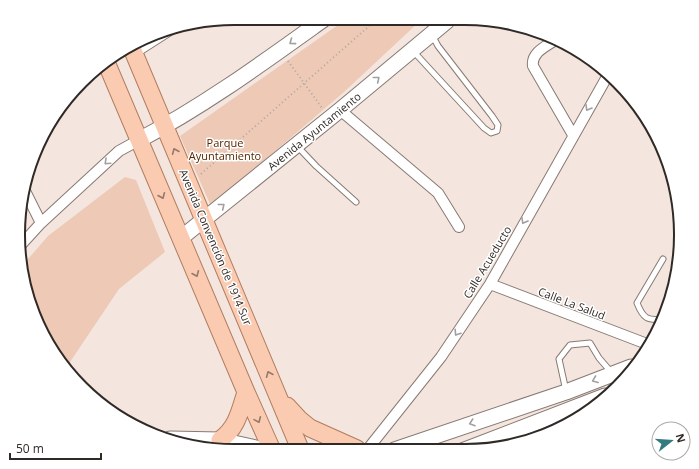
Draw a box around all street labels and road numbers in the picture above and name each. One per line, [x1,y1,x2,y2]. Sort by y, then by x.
street label: Avenida Ayuntamiento [264,88,364,173]
street label: Avenida Convención de 1914 Sur [176,167,256,328]
street label: Calle Acueducto [459,223,515,301]
street label: Calle La Salud [536,283,608,323]

